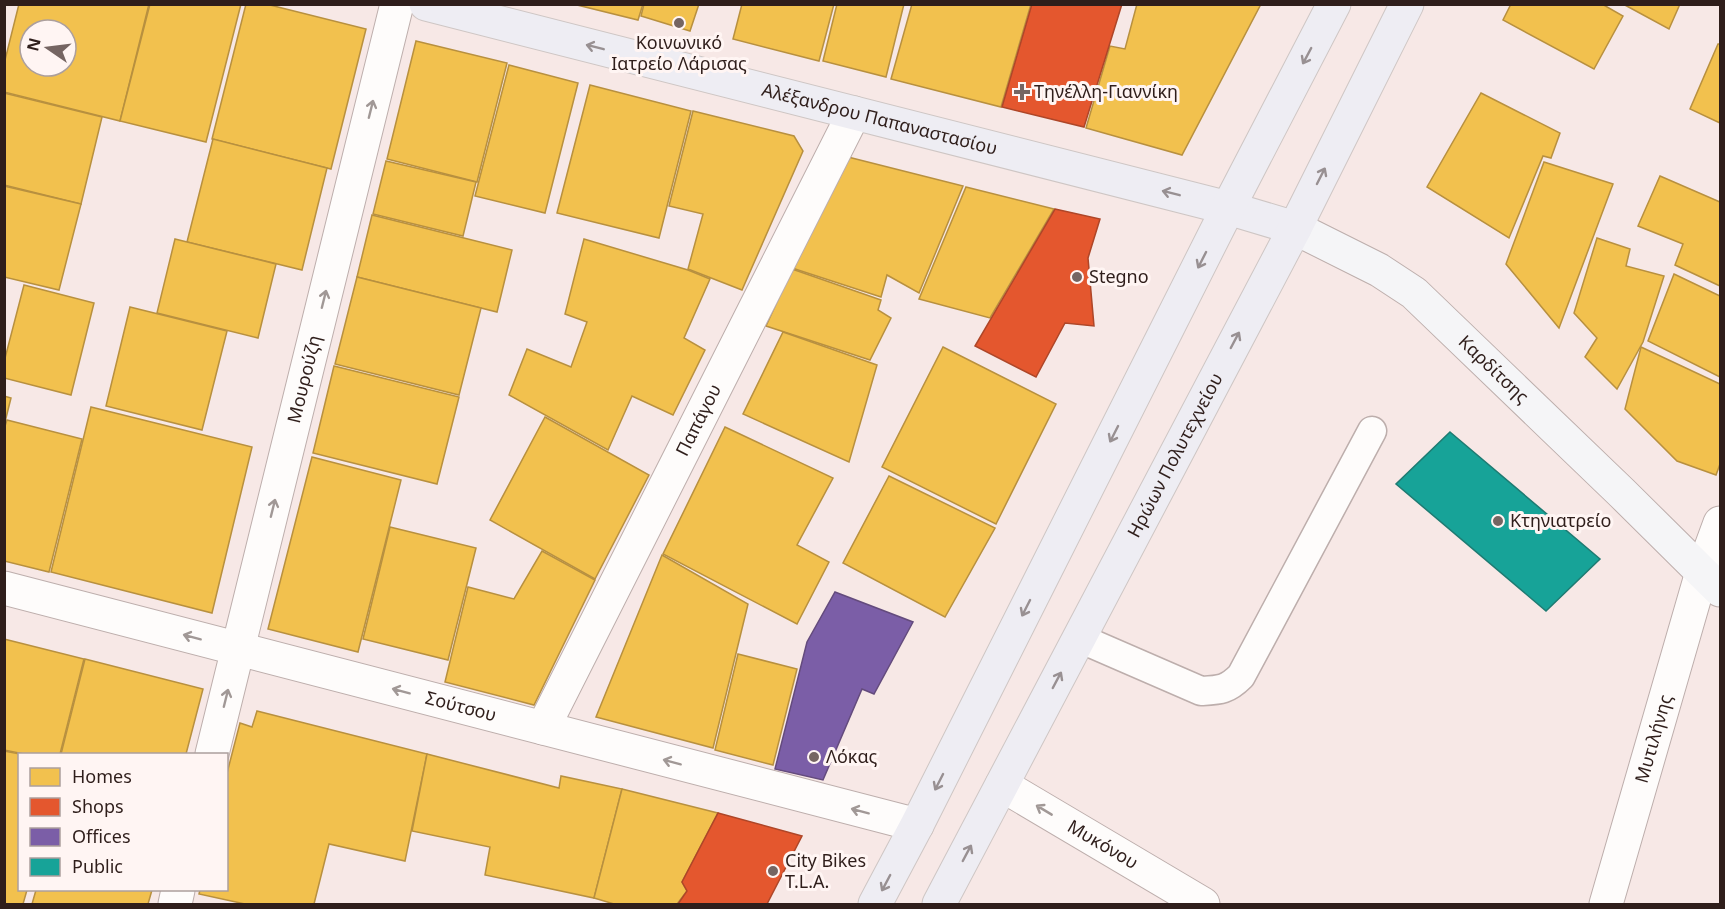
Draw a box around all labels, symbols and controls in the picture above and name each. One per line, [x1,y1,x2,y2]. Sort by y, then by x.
marker: Κοινωνικό Ιατρείο Λάρισας [672,16,686,30]
north arrow [18,18,78,78]
place label: Κοινωνικό Ιατρείο Λάρισας [611,30,747,75]
text: N [21,35,46,53]
one-way arrow [586,41,605,53]
one-way arrow [1301,47,1312,65]
street label: Αλέξανδρου Παπαναστασίου [760,77,1000,160]
place label: Τηνέλλη-Γιαννίκη [1034,79,1178,103]
marker: Τηνέλλη-Γιαννίκη [1015,85,1029,99]
one-way arrow [366,100,377,119]
one-way arrow [1316,167,1327,185]
one-way arrow [1162,187,1181,199]
one-way arrow [1195,250,1207,268]
place label: Stegno [1089,264,1149,288]
marker: Stegno [1070,270,1084,284]
one-way arrow [319,289,331,308]
street label: Καρδίτσης [1454,329,1535,408]
one-way arrow [1229,332,1241,349]
street label: Μουρούζη [281,333,326,425]
street label: Ηρώων Πολυτεχνείου [1121,368,1228,541]
street label: Παπάγου [670,380,726,460]
one-way arrow [1108,425,1120,442]
one-way arrow [267,499,279,518]
place label: Κτηνιατρείο [1510,508,1611,532]
marker: Κτηνιατρείο [1491,514,1505,528]
one-way arrow [1020,599,1032,617]
one-way arrow [183,631,202,642]
one-way arrow [1051,672,1063,689]
one-way arrow [392,685,411,697]
street label: Σούτσου [423,685,499,726]
one-way arrow [220,689,232,708]
street label: Μυτιλήνης [1629,691,1677,786]
place label: Λόκας [826,744,877,768]
marker: Λόκας [807,750,821,764]
legend [18,753,228,891]
one-way arrow [662,755,681,767]
text: Homes [72,764,132,788]
one-way arrow [932,773,944,791]
text: Shops [72,794,124,818]
one-way arrow [1036,803,1053,815]
one-way arrow [851,804,870,816]
street label: Μυκόνου [1064,814,1143,874]
text: Offices [72,824,131,848]
one-way arrow [961,844,973,862]
place label: City Bikes T.L.A. [785,848,866,893]
text: Public [72,854,123,878]
marker: City Bikes T.L.A. [766,864,780,878]
one-way arrow [880,874,891,892]

